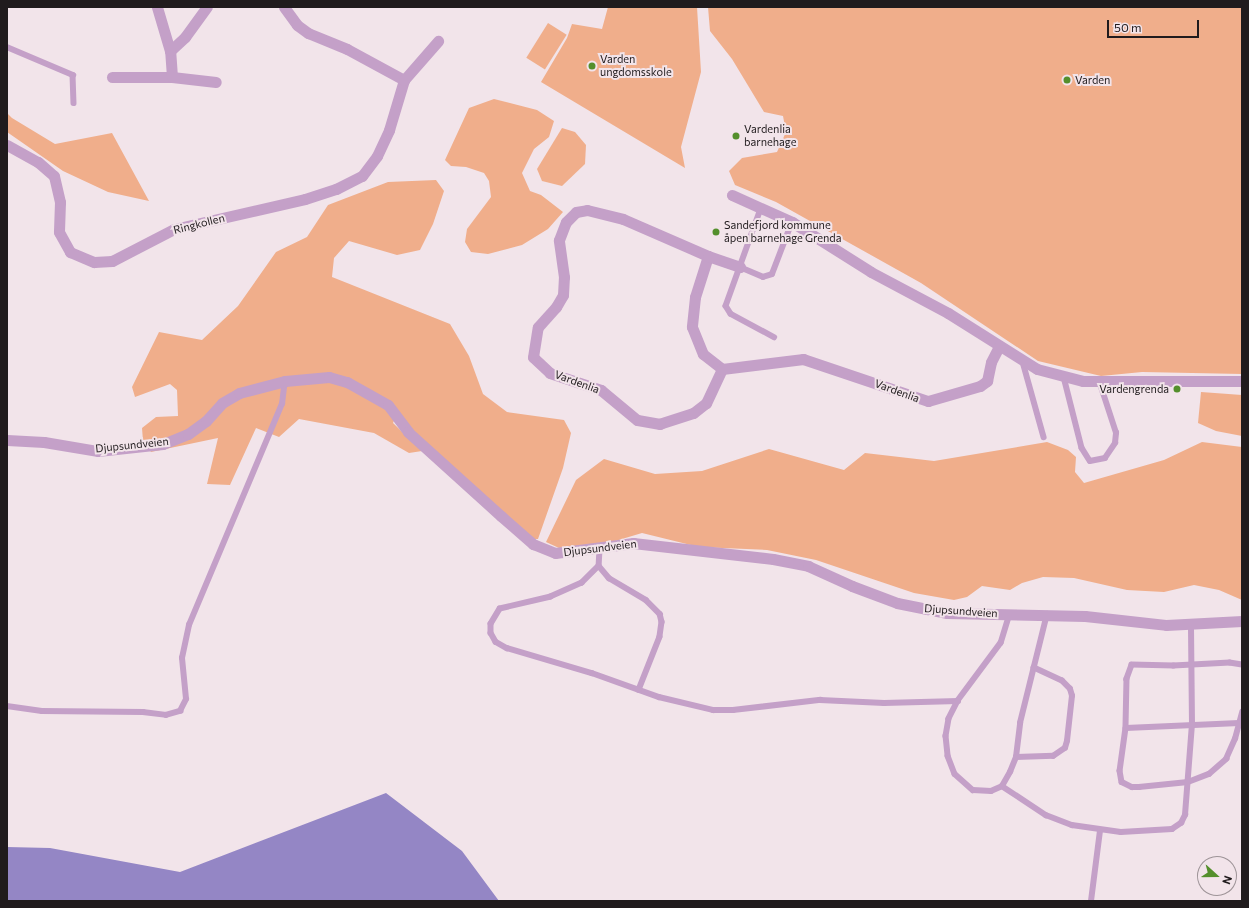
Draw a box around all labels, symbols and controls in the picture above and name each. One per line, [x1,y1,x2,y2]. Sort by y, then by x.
scale bar [1109,12,1201,38]
text: 50 m [1114,20,1142,34]
place label: Varden ungdomsskole [600,53,672,79]
marker: Varden ungdomsskole [587,61,597,71]
place label: Varden [1075,73,1110,87]
marker: Varden [1062,75,1072,85]
place label: Vardenlia barnehage [744,123,796,149]
marker: Vardenlia barnehage [731,131,741,141]
street label: Ringkollen [172,211,226,237]
place label: Sandefjord kommune åpen barnehage Grenda [724,219,841,245]
marker: Sandefjord kommune åpen barnehage Grenda [711,227,721,237]
street label: Vardenlia [553,368,601,396]
street label: Vardenlia [873,377,921,405]
place label: Vardengrenda [1099,382,1169,396]
marker: Vardengrenda [1172,384,1182,394]
street label: Djupsundveien [95,435,169,455]
street label: Djupsundveien [563,537,637,559]
street label: Djupsundveien [924,602,998,620]
north arrow [1197,856,1237,896]
text: N [1220,874,1235,886]

